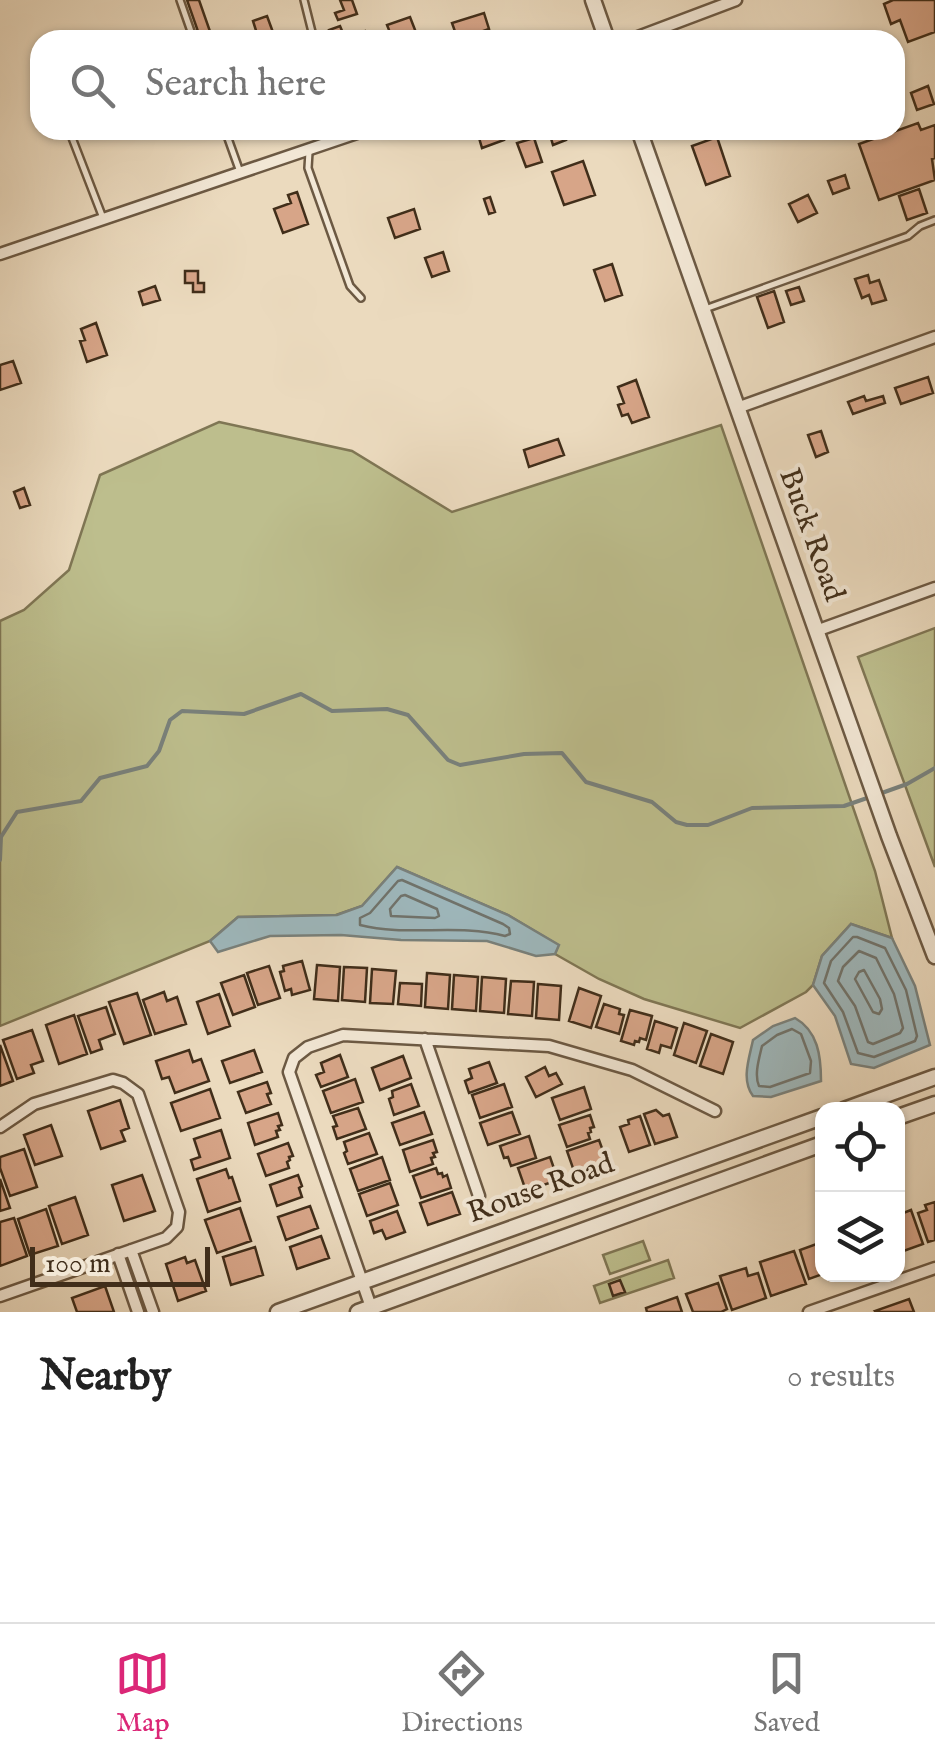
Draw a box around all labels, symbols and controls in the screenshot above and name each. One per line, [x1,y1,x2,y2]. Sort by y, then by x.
search box [30,30,905,140]
icon: search [65,58,120,113]
text: Search here [145,61,326,109]
street label: Buck Road [769,463,853,608]
map controls [815,1102,905,1282]
button: locate [815,1102,905,1192]
street label: Rouse Road [463,1145,620,1233]
button: layers [815,1192,905,1282]
scale bar [30,1242,210,1286]
text: 100 m [45,1247,111,1282]
text: Nearby [40,1351,171,1404]
text: 0 results [787,1357,895,1398]
tab: Map [115,1646,170,1741]
tab: Directions [401,1646,523,1741]
tab: Saved [753,1646,820,1741]

